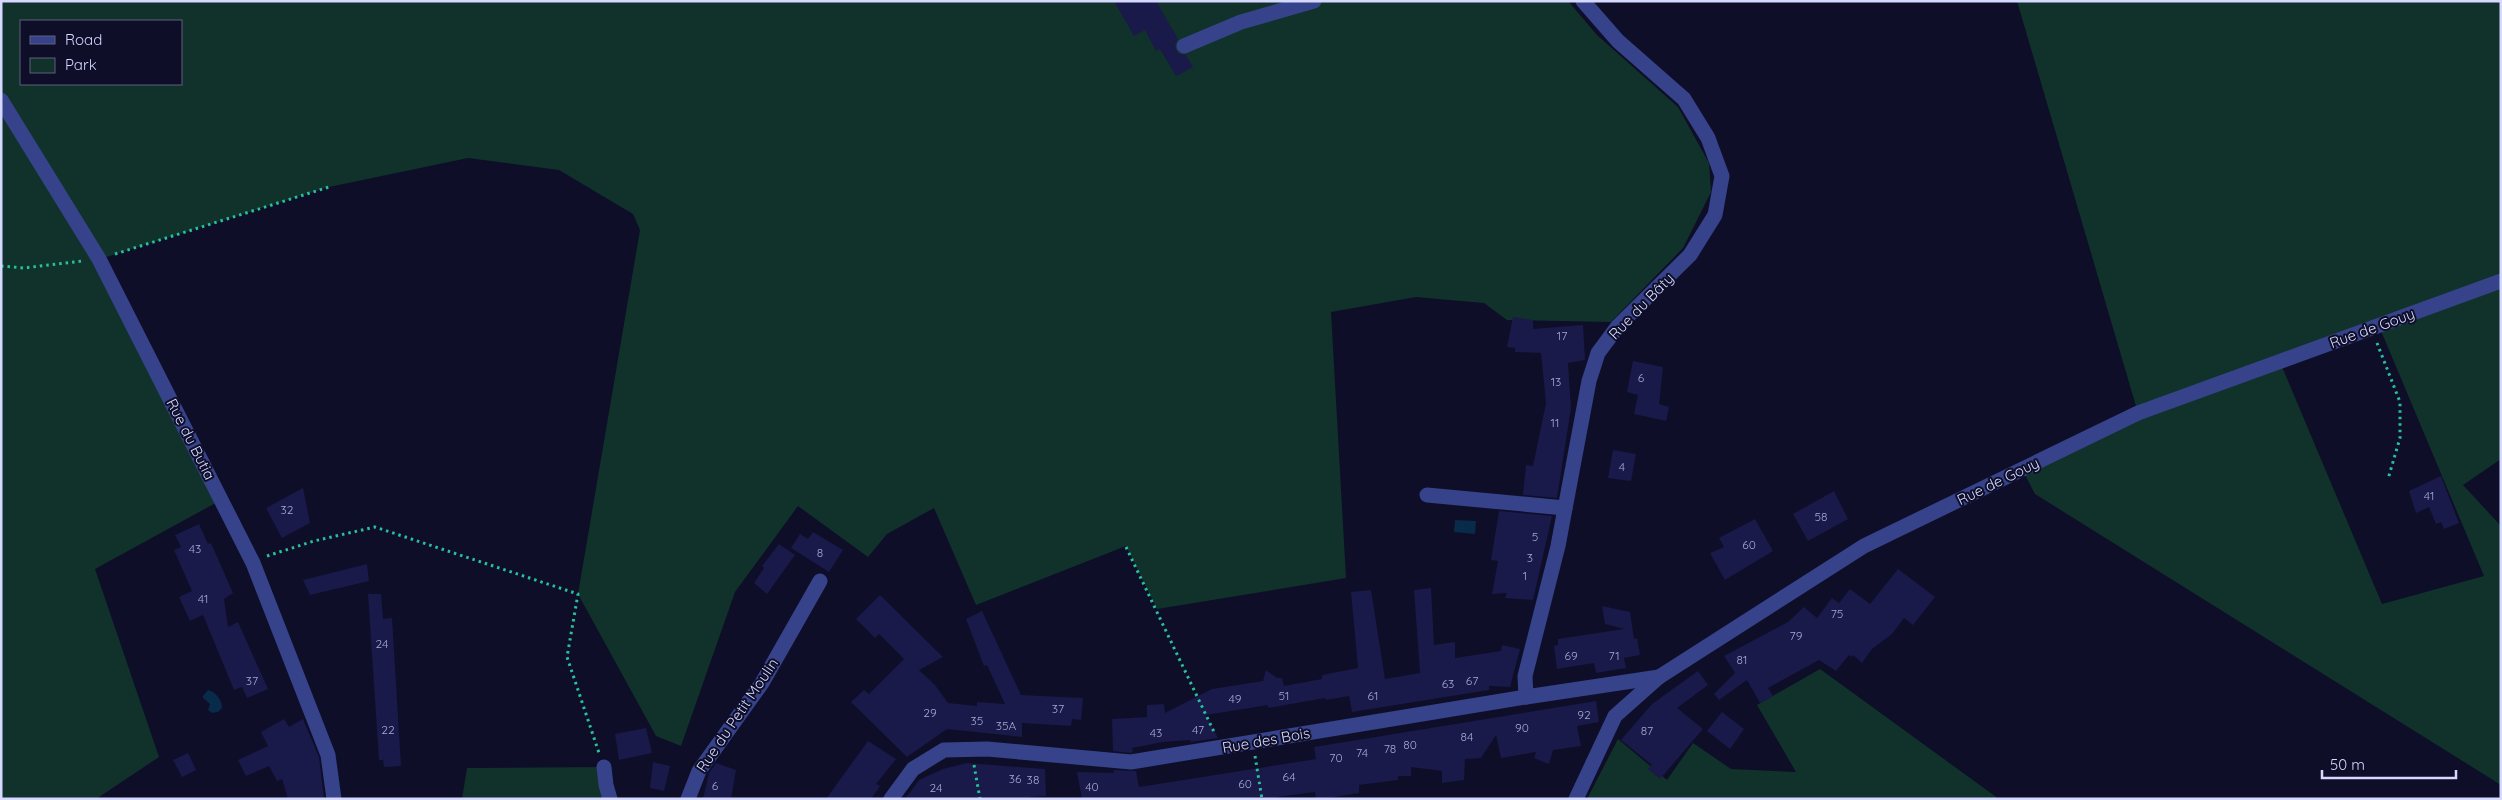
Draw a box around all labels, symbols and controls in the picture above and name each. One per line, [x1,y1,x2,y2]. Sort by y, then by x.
legend [20,20,182,85]
text: Road [65,30,102,49]
text: Park [65,55,97,74]
street label: Rue du Bâty [1604,269,1678,343]
street label: Rue de Gouy [2327,304,2417,352]
house number: 17 [1557,328,1567,343]
house number: 6 [1638,370,1645,385]
house number: 13 [1551,374,1561,389]
street label: Rue du Butia [162,395,220,483]
house number: 11 [1551,415,1559,430]
street label: Rue de Gouy [1954,453,2042,509]
house number: 4 [1619,459,1625,474]
house number: 41 [2424,488,2434,503]
house number: 32 [281,502,294,517]
house number: 58 [1814,509,1828,524]
house number: 5 [1532,529,1538,544]
house number: 60 [1742,537,1756,552]
house number: 43 [189,541,201,556]
house number: 8 [817,545,823,560]
house number: 3 [1527,550,1533,565]
house number: 1 [1523,568,1527,583]
house number: 41 [198,591,208,606]
house number: 75 [1831,606,1843,621]
house number: 79 [1790,628,1803,643]
house number: 24 [376,636,388,651]
house number: 69 [1564,648,1578,663]
house number: 71 [1608,648,1620,663]
house number: 81 [1737,652,1747,667]
street label: Rue du Petit Moulin [692,655,782,775]
house number: 37 [246,673,258,688]
house number: 67 [1466,673,1478,688]
house number: 63 [1442,676,1454,691]
house number: 51 [1279,688,1289,703]
house number: 61 [1368,688,1378,703]
house number: 49 [1229,691,1242,706]
house number: 37 [1052,701,1064,716]
house number: 29 [923,705,937,720]
house number: 92 [1577,707,1591,722]
house number: 35 [971,713,983,728]
house number: 35A [996,718,1017,733]
house number: 90 [1515,720,1529,735]
house number: 22 [381,722,395,737]
house number: 47 [1192,722,1204,737]
street label: Rue des Bois [1221,723,1311,757]
house number: 87 [1641,723,1653,738]
house number: 43 [1150,725,1162,740]
house number: 84 [1461,729,1473,744]
house number: 80 [1403,737,1417,752]
house number: 78 [1384,741,1396,756]
house number: 74 [1356,745,1368,760]
scale bar [2322,748,2456,780]
house number: 70 [1329,750,1343,765]
text: 50 m [2330,755,2365,774]
house number: 64 [1283,769,1295,784]
house number: 36 [1009,771,1022,786]
house number: 38 [1027,772,1039,787]
house number: 60 [1238,776,1252,791]
house number: 6 [712,778,719,793]
house number: 40 [1085,779,1099,794]
house number: 24 [930,780,942,795]

